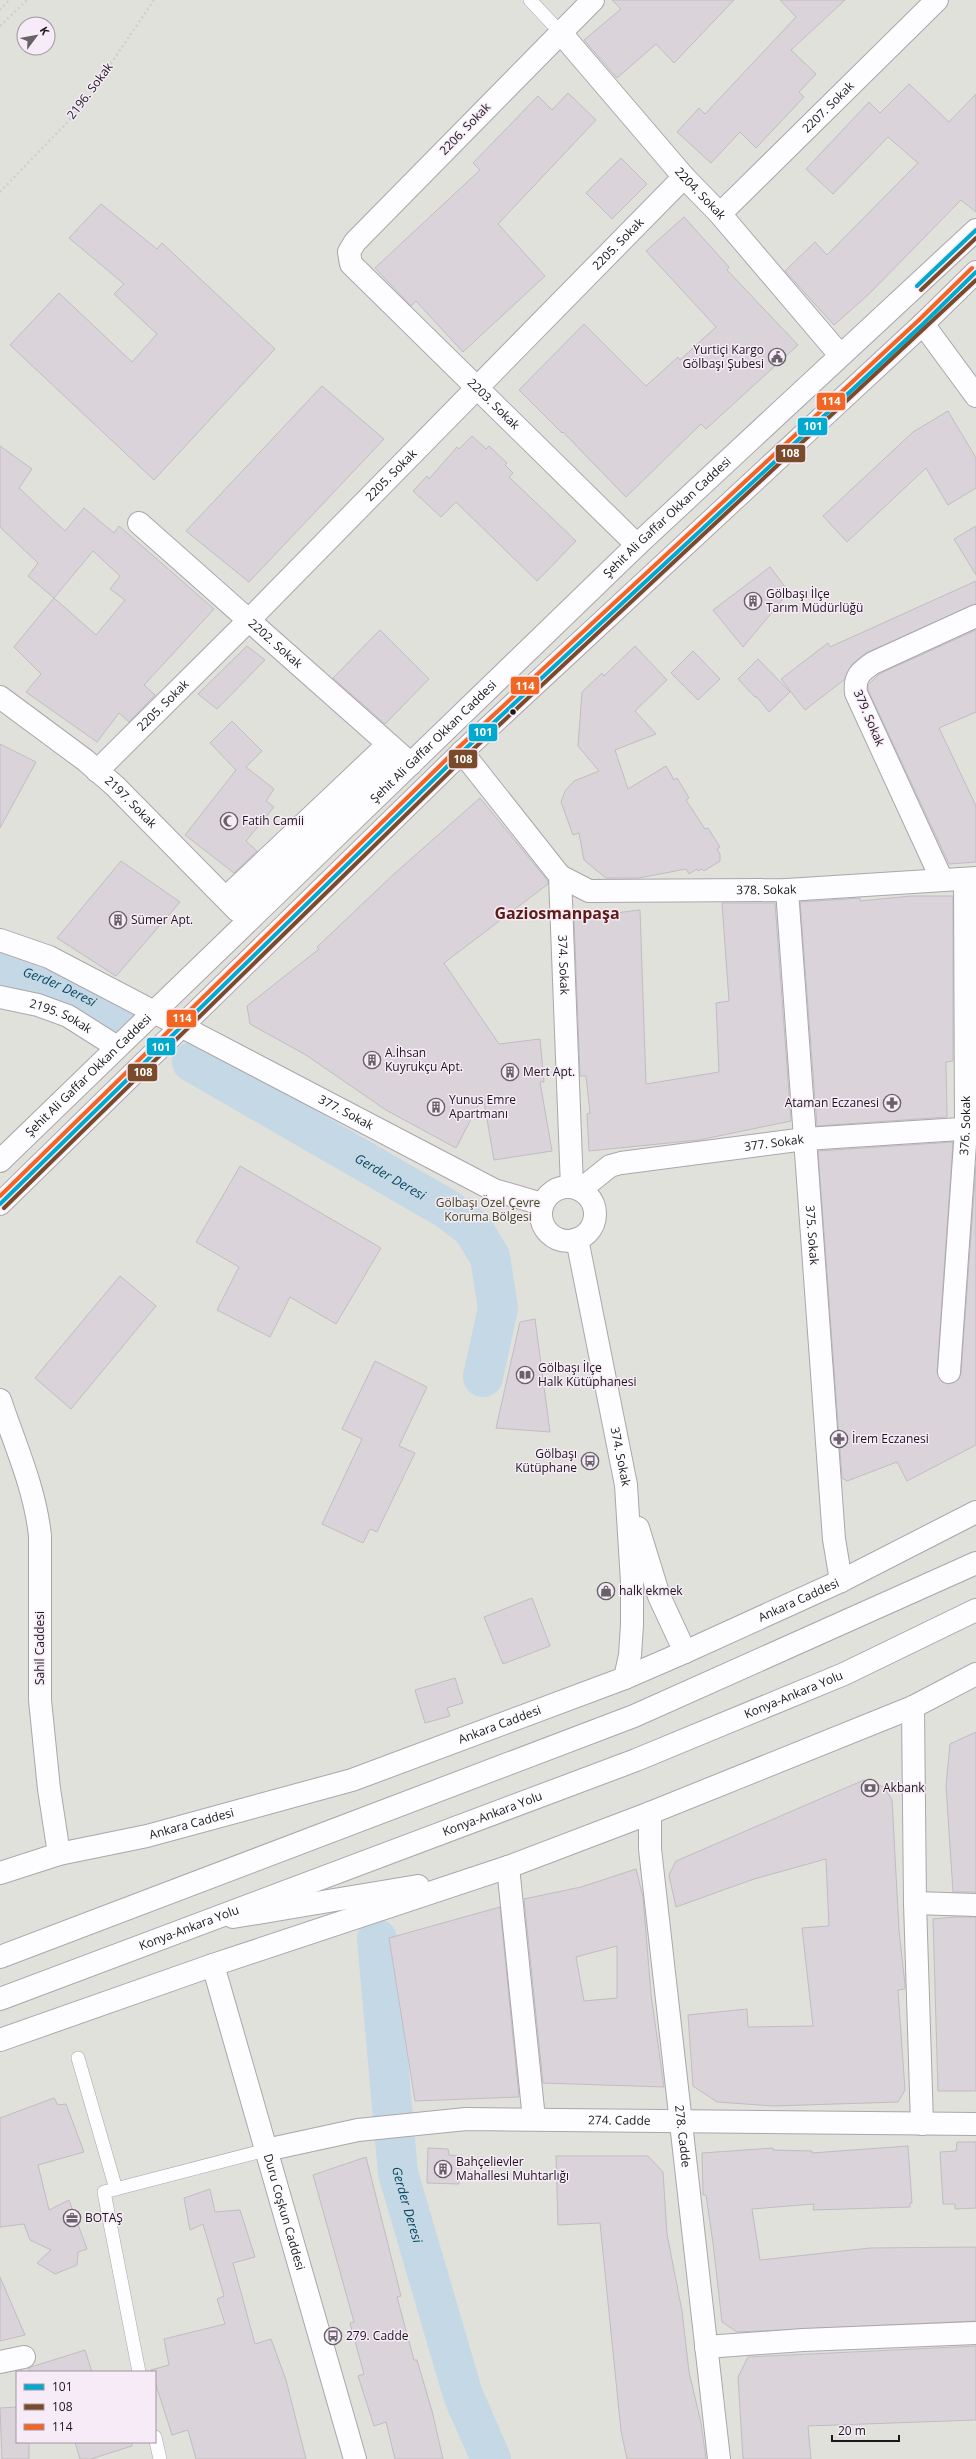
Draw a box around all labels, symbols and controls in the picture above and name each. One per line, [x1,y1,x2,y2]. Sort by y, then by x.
north arrow [16,16,56,56]
text: K [37,23,54,38]
street label: 2196. Sokak [63,58,117,122]
street label: 2207. Sokak [798,77,858,136]
street label: 2206. Sokak [435,98,494,159]
street label: 2204. Sokak [671,163,731,224]
street label: 2205. Sokak [588,213,648,274]
place label: Yurtiçi Kargo Gölbaşı Şubesi [682,341,764,372]
public building icon: Yurtiçi Kargo Gölbaşı Şubesi [767,347,787,367]
street label: 2203. Sokak [464,374,524,434]
line badge: 114 [816,392,846,411]
text: 114 [822,393,841,408]
line badge: 101 [797,417,828,436]
text: 101 [804,418,822,433]
line badge: 108 [775,444,806,463]
street label: 2205. Sokak [361,445,421,505]
text: 108 [781,445,799,460]
street label: Şehit Ali Gaffar Okkan Caddesi [599,453,735,581]
place label: Gölbaşı İlçe Tarım Müdürlüğü [766,585,863,616]
building icon: Gölbaşı İlçe Tarım Müdürlüğü [743,591,763,611]
street label: 2202. Sokak [245,615,307,672]
street label: 2205. Sokak [133,675,193,735]
street label: Şehit Ali Gaffar Okkan Caddesi [366,676,500,807]
line badge: 114 [510,676,540,695]
text: 114 [516,678,535,693]
street label: 379. Sokak [850,687,889,749]
unlabelled marker [508,707,518,717]
line badge: 101 [468,723,498,742]
text: 101 [474,724,492,739]
line badge: 108 [448,749,478,769]
text: 108 [454,751,472,766]
street label: 2197. Sokak [101,772,161,832]
mosque icon: Fatih Camii [219,811,239,831]
place label: Fatih Camii [242,812,304,829]
street label: 378. Sokak [736,880,798,898]
district label: Gaziosmanpaşa [494,902,620,924]
building icon: Sümer Apt. [108,910,128,930]
place label: Sümer Apt. [131,911,193,928]
street label: 374. Sokak [554,935,574,996]
water label: Gerder Deresi [21,962,100,1011]
street label: 2195. Sokak [28,994,96,1037]
line badge: 114 [166,1009,197,1028]
street label: Şehit Ali Gaffar Okkan Caddesi [21,1010,155,1140]
text: 114 [173,1010,192,1025]
line badge: 101 [146,1037,176,1056]
text: 101 [152,1039,170,1054]
place label: A.İhsan Kuyrukçu Apt. [385,1044,463,1075]
building icon: A.İhsan Kuyrukçu Apt. [362,1050,382,1070]
building icon: Mert Apt. [500,1062,520,1082]
line badge: 108 [127,1063,158,1082]
place label: Mert Apt. [523,1063,575,1080]
text: 108 [134,1064,152,1079]
street label: 377. Sokak [316,1091,377,1134]
place label: Yunus Emre Apartmanı [449,1091,516,1122]
pharmacy icon: Ataman Eczanesi [882,1093,902,1113]
place label: Ataman Eczanesi [785,1094,879,1111]
street label: 376. Sokak [955,1095,974,1156]
building icon: Yunus Emre Apartmanı [426,1097,446,1117]
street label: 377. Sokak [743,1130,805,1155]
water label: Gerder Deresi [352,1149,430,1204]
park label: Gölbaşı Özel Çevre Koruma Bölgesi [436,1194,541,1225]
street label: 375. Sokak [802,1205,823,1266]
place label: Gölbaşı İlçe Halk Kütüphanesi [538,1359,637,1390]
library icon: Gölbaşı İlçe Halk Kütüphanesi [515,1365,535,1385]
street label: 374. Sokak [607,1426,635,1488]
pharmacy icon: İrem Eczanesi [829,1429,849,1449]
place label: İrem Eczanesi [852,1430,929,1447]
place label: Gölbaşı Kütüphane [515,1445,577,1476]
bus stop icon: Gölbaşı Kütüphane [580,1451,600,1471]
street label: Ankara Caddesi [755,1574,842,1626]
shop icon: halk ekmek [596,1581,616,1601]
place label: halk ekmek [619,1582,683,1599]
street label: Sahil Caddesi [31,1611,48,1685]
street label: Konya-Ankara Yolu [741,1666,845,1722]
street label: Ankara Caddesi [456,1701,543,1748]
bank icon: Akbank [860,1778,880,1798]
place label: Akbank [883,1779,925,1796]
street label: Konya-Ankara Yolu [440,1787,545,1840]
street label: Ankara Caddesi [147,1804,236,1843]
street label: Konya-Ankara Yolu [137,1901,241,1954]
street label: 278. Cadde [671,2104,695,2168]
street label: 274. Cadde [588,2111,651,2129]
street label: Duru Coşkun Caddesi [260,2152,309,2272]
place label: Bahçelievler Mahallesi Muhtarlığı [456,2153,569,2184]
building icon: Bahçelievler Mahallesi Muhtarlığı [433,2159,453,2179]
water label: Gerder Deresi [388,2166,427,2246]
office icon: BOTAŞ [62,2208,82,2228]
place label: BOTAŞ [85,2209,123,2226]
bus stop icon: 279. Cadde [323,2326,343,2346]
place label: 279. Cadde [346,2327,409,2344]
legend [16,2371,156,2443]
text: 101 [52,2378,73,2395]
text: 108 [52,2398,73,2415]
scale bar [832,2417,899,2443]
text: 114 [52,2418,73,2435]
text: 20 m [838,2422,866,2439]

